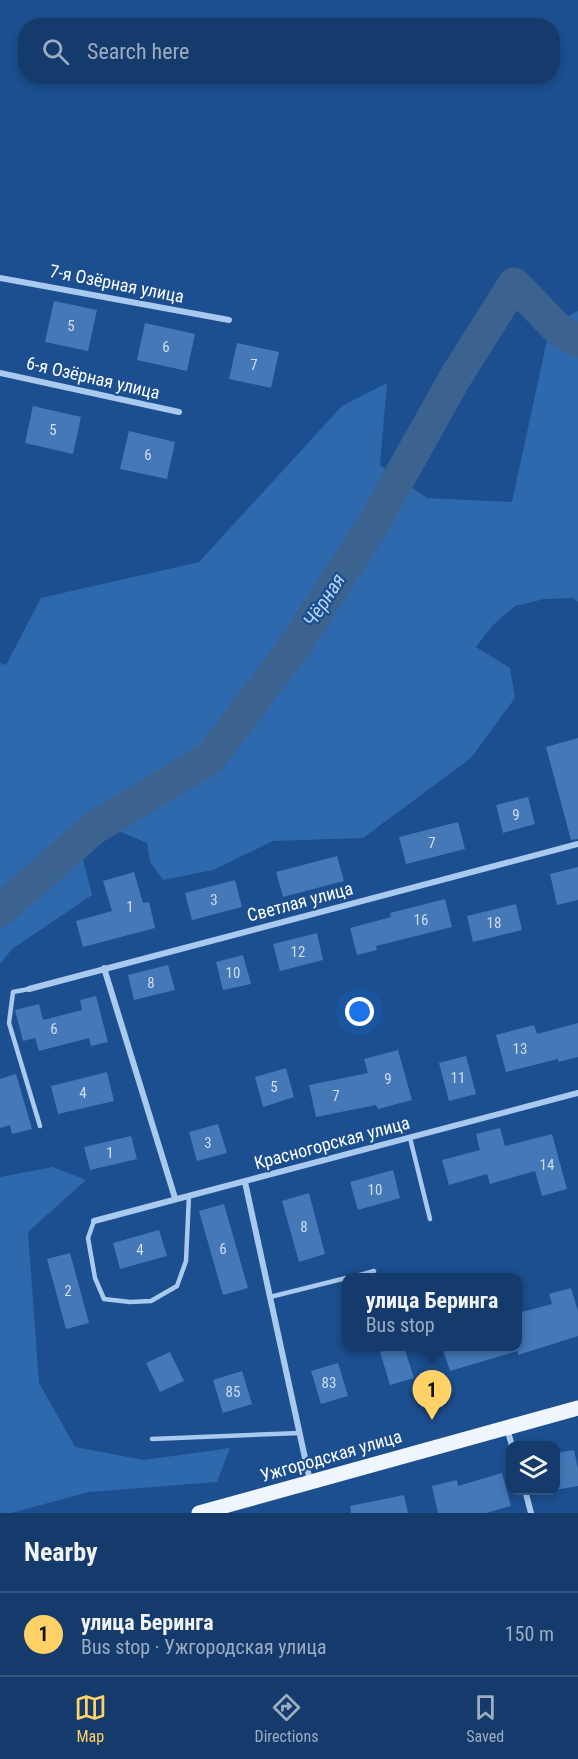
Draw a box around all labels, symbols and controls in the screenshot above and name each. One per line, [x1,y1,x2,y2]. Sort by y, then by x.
search box [18,18,560,84]
icon: search [39,35,72,68]
text: Search here [87,39,189,64]
street label: 7-я Озёрная улица [48,260,186,307]
house number: 5 [67,317,75,335]
house number: 6 [162,338,170,356]
street label: 6-я Озёрная улица [24,352,162,403]
house number: 7 [250,356,258,374]
house number: 5 [49,421,57,439]
house number: 6 [144,446,152,464]
water label: Чёрная [298,569,350,631]
house number: 9 [512,806,520,824]
house number: 7 [428,834,436,852]
street label: Светлая улица [245,877,355,926]
house number: 3 [210,891,218,909]
house number: 1 [126,898,134,916]
house number: 16 [414,911,428,929]
house number: 18 [487,914,501,932]
house number: 12 [291,943,305,961]
house number: 10 [226,964,240,982]
house number: 8 [147,974,155,992]
your location [345,997,374,1026]
house number: 6 [50,1020,58,1038]
house number: 13 [513,1040,527,1058]
house number: 11 [451,1069,465,1087]
house number: 9 [384,1070,392,1088]
house number: 5 [270,1078,278,1096]
house number: 4 [79,1084,87,1102]
house number: 7 [332,1087,340,1105]
street label: Красногорская улица [252,1112,412,1173]
house number: 3 [204,1134,212,1152]
house number: 1 [106,1144,114,1162]
house number: 14 [540,1156,554,1174]
house number: 10 [368,1181,382,1199]
house number: 8 [300,1218,308,1236]
house number: 6 [219,1240,227,1258]
house number: 4 [136,1241,144,1259]
popup [342,1273,522,1351]
house number: 2 [64,1282,72,1300]
text: улица Беринга [366,1288,498,1313]
text: Bus stop [366,1313,435,1337]
pin: 1 [412,1370,452,1420]
house number: 83 [322,1374,336,1392]
house number: 85 [226,1383,240,1401]
street label: Ужгородская улица [258,1425,404,1486]
map controls [506,1441,560,1495]
button: layers [506,1441,560,1495]
text: Nearby [24,1537,98,1567]
text: улица Беринга [81,1610,214,1635]
text: 1 [38,1622,49,1646]
text: 150 m [505,1622,554,1646]
text: Bus stop · Ужгородская улица [81,1635,327,1659]
tab: Map [74,1691,107,1746]
tab: Directions [255,1691,318,1746]
tab: Saved [466,1691,504,1746]

